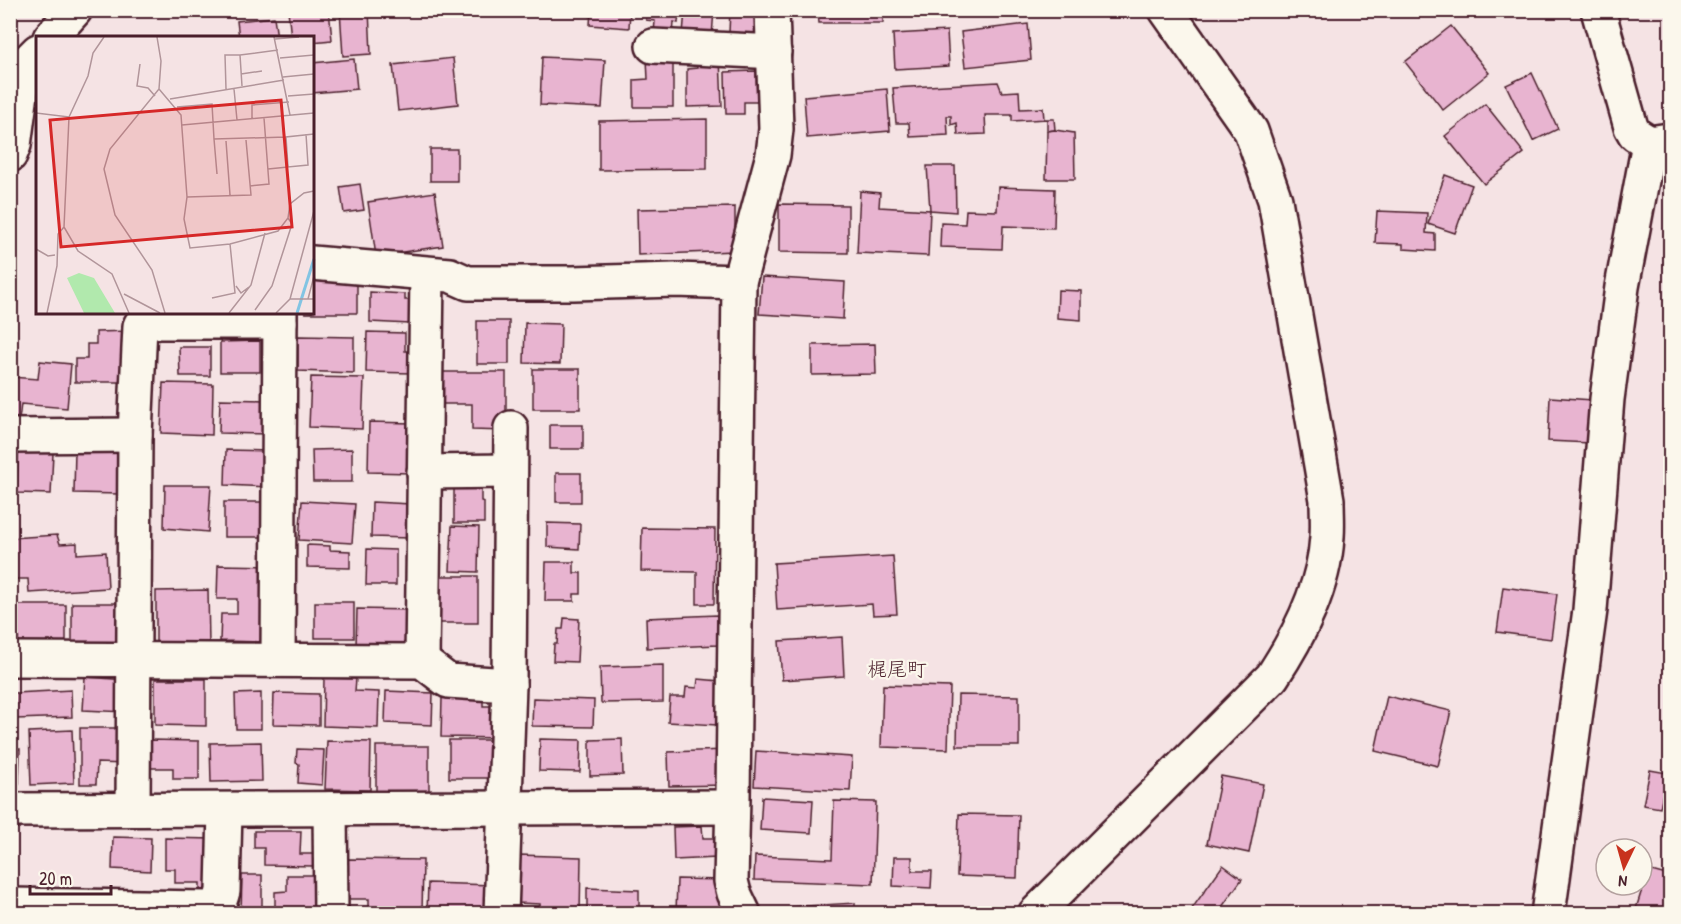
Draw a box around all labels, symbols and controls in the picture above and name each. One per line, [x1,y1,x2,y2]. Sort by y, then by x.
inset map [36,36,314,314]
district label: 梶尾町 [867,655,927,682]
north arrow [1594,837,1654,897]
scale bar [30,858,111,896]
text: 20 m [39,866,72,891]
text: N [1617,871,1628,893]

